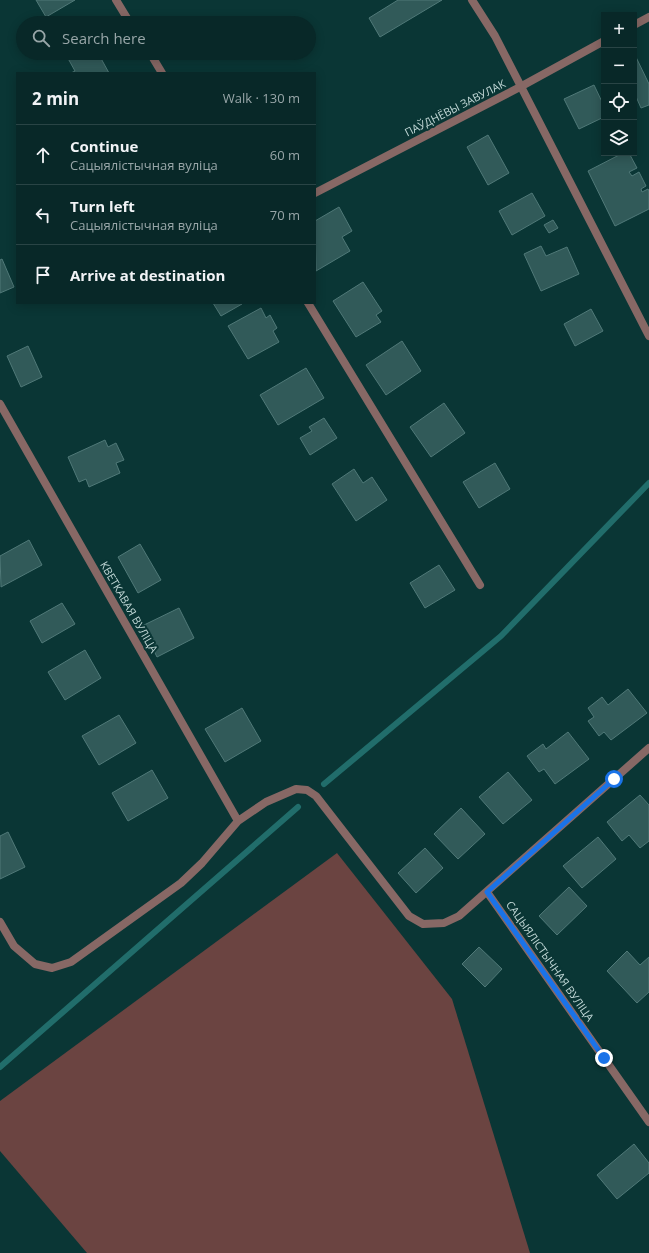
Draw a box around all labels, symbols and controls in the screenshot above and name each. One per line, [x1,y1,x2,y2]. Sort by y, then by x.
map controls [601,12,637,156]
button: + [601,12,637,48]
search box [16,16,316,60]
icon: search [30,27,52,49]
text: Search here [62,28,146,48]
button: − [601,48,637,84]
street label: ПАЎДНЁВЫ ЗАВУЛАК [402,75,508,140]
button: locate [601,84,637,120]
text: 2 min [32,87,79,110]
text: Walk · 130 m [223,89,300,107]
button: layers [601,120,637,156]
text: Continue [70,136,138,156]
icon: ahead [32,144,54,166]
text: 60 m [270,146,300,164]
text: Сацыялістычная вуліца [70,156,218,174]
text: Turn left [70,196,135,216]
icon: left [32,204,54,226]
text: 70 m [270,206,300,224]
text: Сацыялістычная вуліца [70,216,218,234]
icon: arrive [32,264,54,286]
text: Arrive at destination [70,265,225,285]
street label: КВЕТКАВАЯ ВУЛІЦА [97,558,162,655]
route start [605,770,623,788]
street label: САЦЫЯЛІСТЫЧНАЯ ВУЛІЦА [503,898,598,1024]
route end [595,1049,613,1067]

